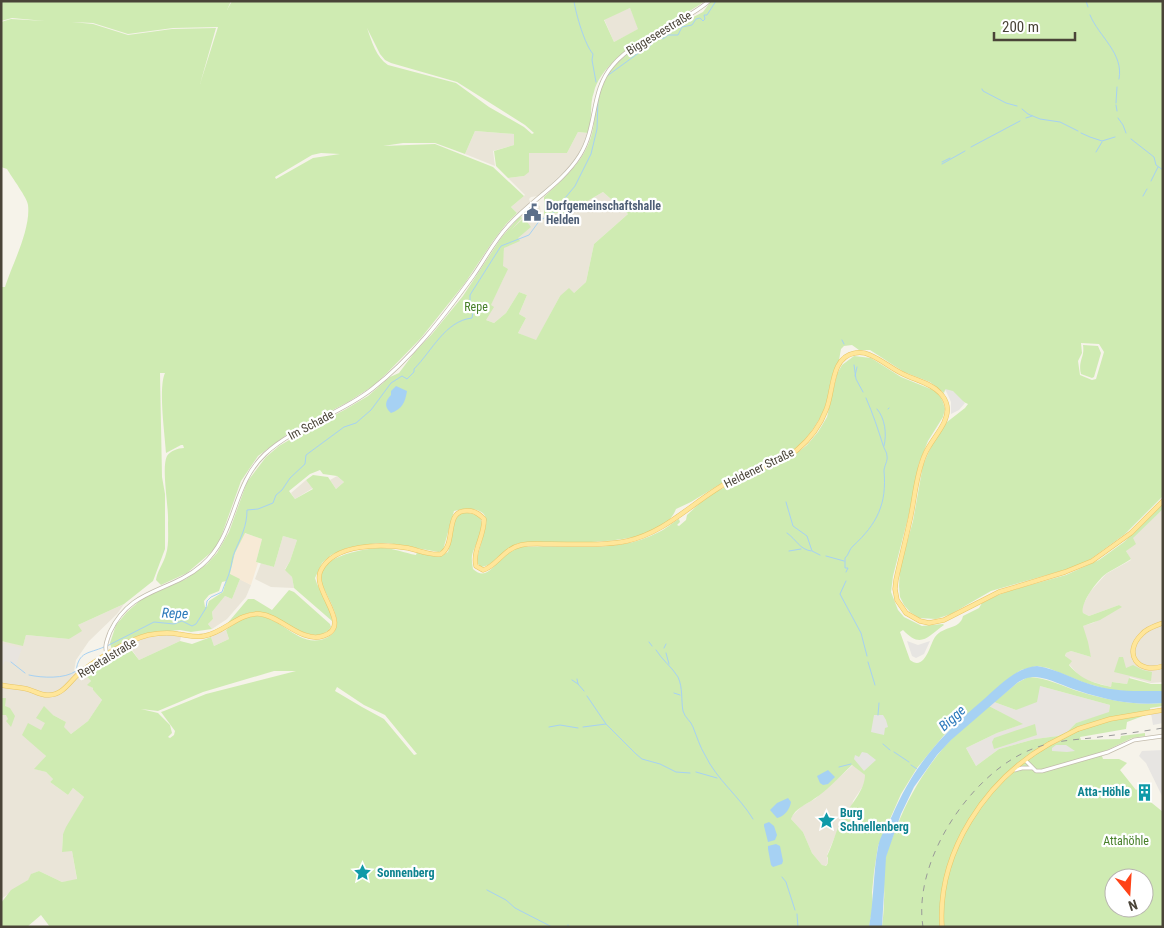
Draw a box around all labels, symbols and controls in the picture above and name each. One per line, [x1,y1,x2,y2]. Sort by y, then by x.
street label: Biggeseestraße [624,8,694,58]
scale bar [994,10,1075,42]
text: 200 m [1002,18,1039,36]
place label: Dorfgemeinschaftshalle Helden [546,199,661,227]
public building icon: Dorfgemeinschaftshalle Helden [522,203,542,223]
park label: Repe [464,300,488,314]
street label: Im Schade [286,407,337,443]
street label: Heldener Straße [722,445,797,491]
water label: Repe [161,605,189,621]
street label: Repetalstraße [75,635,139,681]
water label: Bigge [935,702,969,734]
building icon: Atta-Höhle [1134,782,1154,802]
place label: Atta-Höhle [1078,785,1130,799]
place label: Burg Schnellenberg [840,806,909,834]
place icon: Burg Schnellenberg [816,810,836,830]
park label: Attahöhle [1103,834,1149,848]
place icon: Sonnenberg [353,863,373,883]
place label: Sonnenberg [377,866,435,880]
north arrow [1104,868,1154,918]
text: N [1126,896,1140,914]

